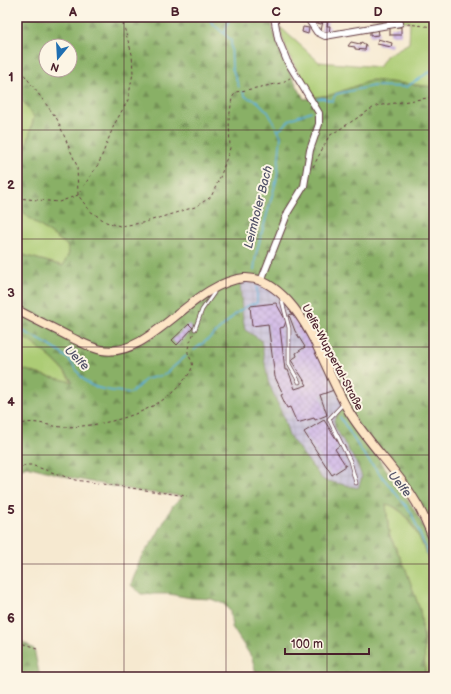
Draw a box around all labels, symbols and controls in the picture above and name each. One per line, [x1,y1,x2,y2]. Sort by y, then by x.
text: A [68,4,77,20]
text: B [170,4,180,20]
text: C [271,4,281,20]
text: D [373,4,383,20]
north arrow [38,38,78,78]
text: N [49,60,61,74]
text: 1 [8,69,14,85]
water label: Leimholer Bach [241,164,276,250]
text: 2 [7,177,15,193]
text: 3 [7,285,15,301]
street label: Uelfe-Wuppertal-Straße [299,302,366,413]
water label: Uelfe [61,343,92,374]
text: 4 [7,394,15,410]
water label: Uelfe [385,468,415,500]
text: 5 [7,502,15,518]
text: 6 [7,610,15,626]
scale bar [285,630,369,656]
text: 100 m [291,637,323,652]

